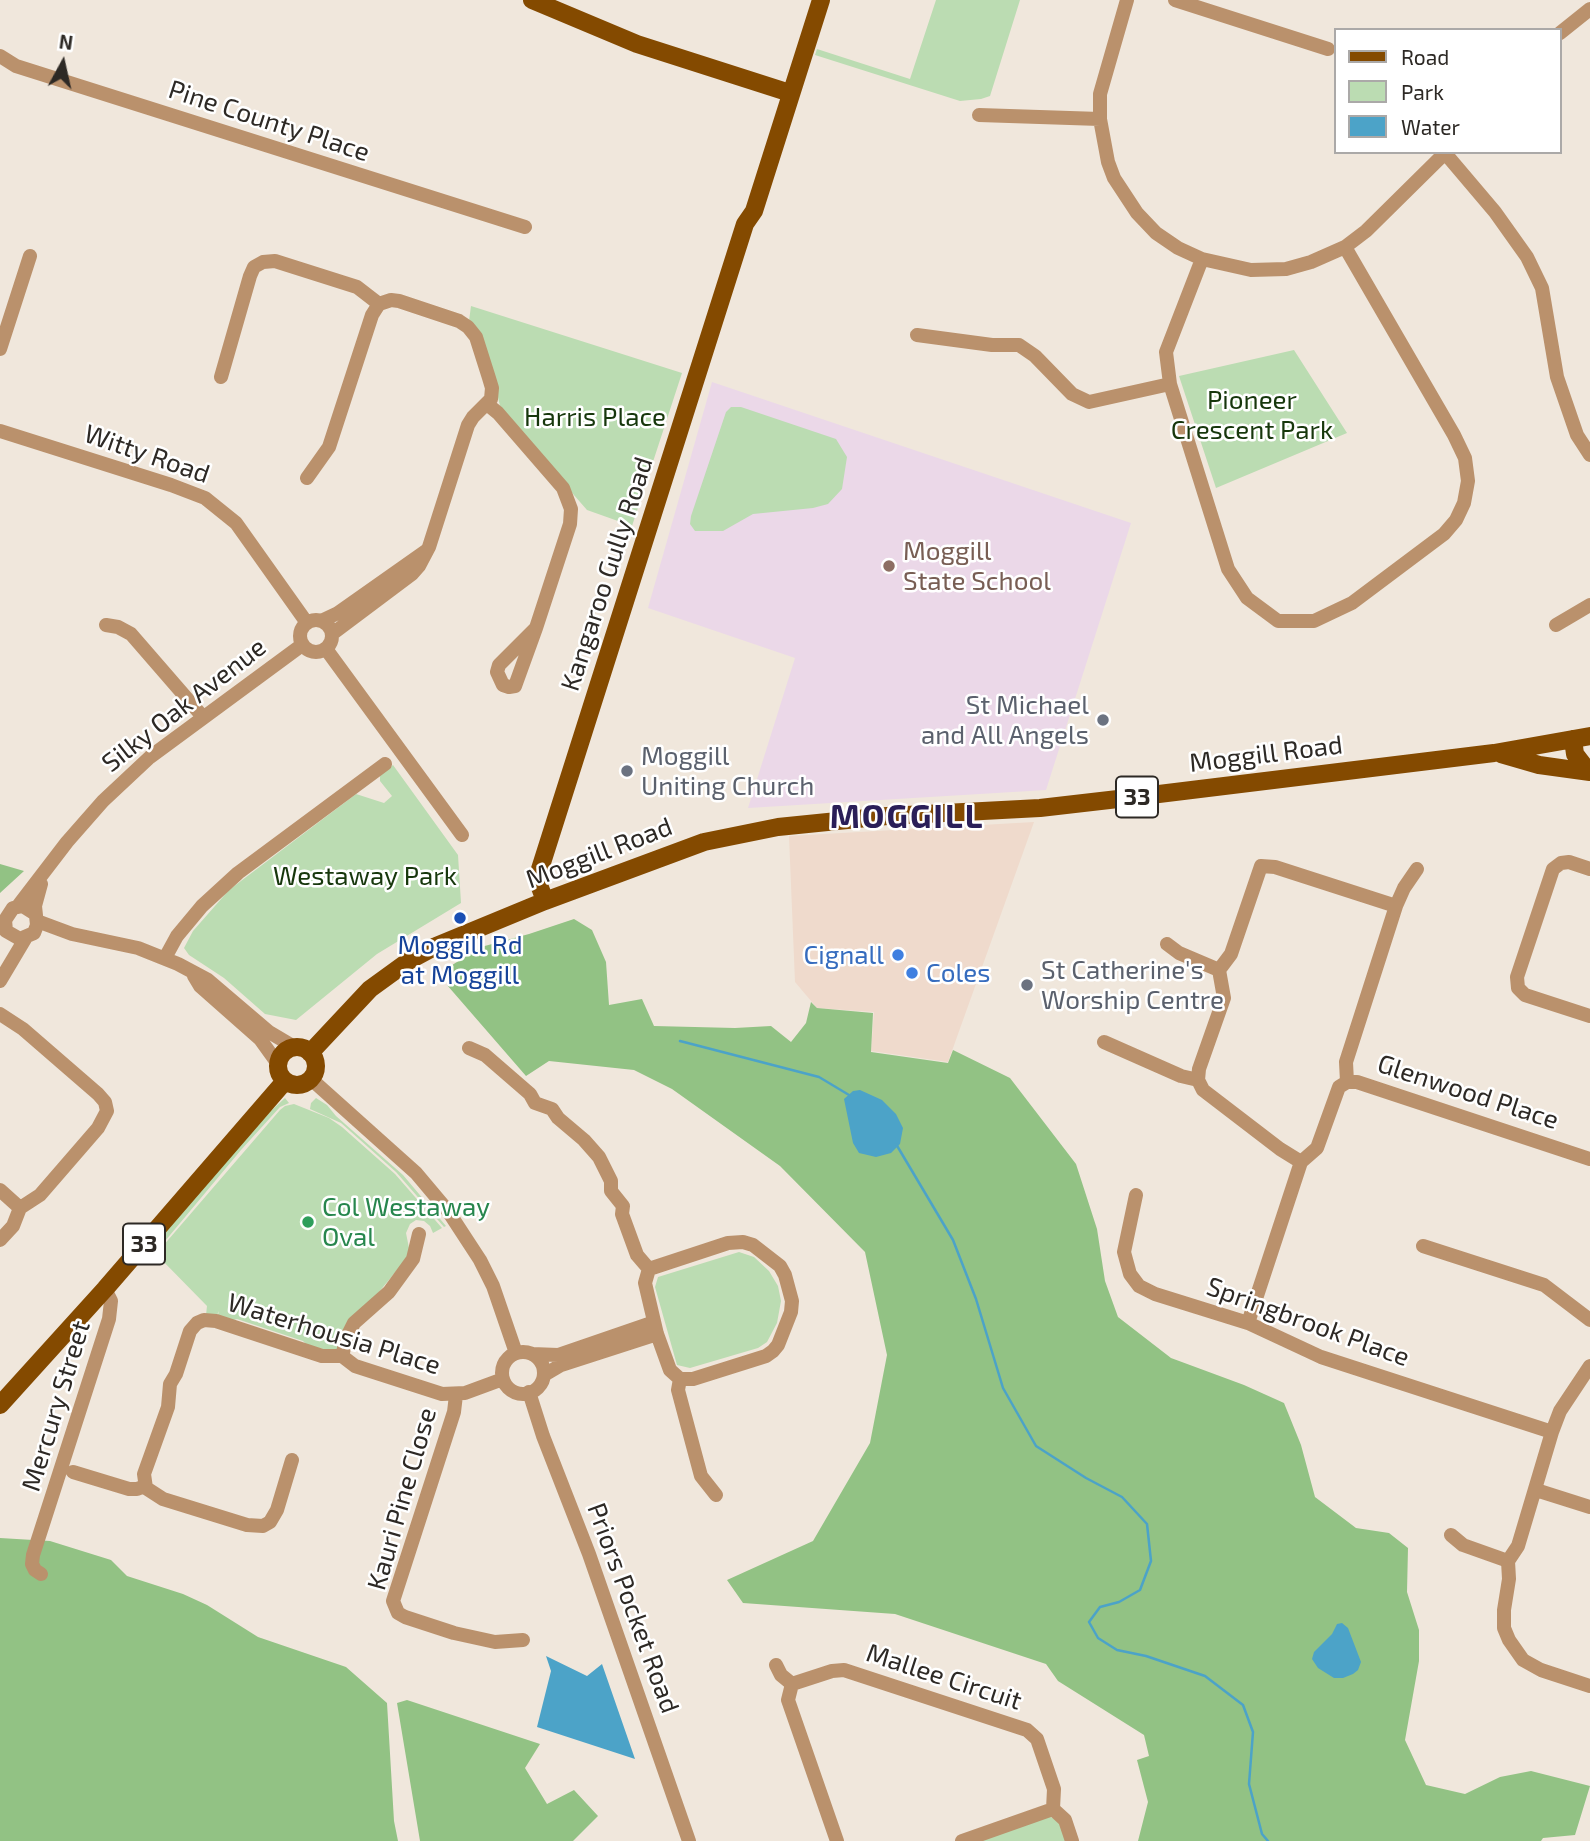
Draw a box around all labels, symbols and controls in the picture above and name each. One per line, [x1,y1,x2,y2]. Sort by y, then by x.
north arrow [28,28,98,98]
legend [1334,28,1562,154]
text: N [58,29,74,54]
text: Road [1401,44,1449,69]
street label: Pine County Place [165,74,373,168]
text: Park [1401,79,1444,104]
text: Water [1401,114,1460,139]
park label: Pioneer Crescent Park [1171,384,1333,446]
park label: Harris Place [524,401,666,433]
street label: Witty Road [80,418,214,490]
street label: Kangaroo Gully Road [554,453,660,695]
place label: Moggill State School [903,535,1051,596]
marker: Moggill State School [881,558,897,574]
street label: Silky Oak Avenue [96,631,272,779]
place label: St Michael and All Angels [921,689,1089,750]
marker: St Michael and All Angels [1095,712,1111,728]
street label: Moggill Road [1188,729,1344,779]
place label: Moggill Uniting Church [641,740,814,802]
marker: Moggill Uniting Church [619,763,635,779]
road number: 33 [1116,776,1158,818]
district label: MOGGILL [831,797,983,837]
street label: Moggill Road [521,811,677,895]
park label: Westaway Park [273,860,457,892]
marker: Moggill Rd at Moggill [452,910,468,926]
place label: Moggill Rd at Moggill [397,929,523,990]
place label: Cignall [803,939,884,971]
marker: Cignall [890,947,906,963]
place label: St Catherine's Worship Centre [1041,954,1224,1016]
place label: Coles [926,957,990,989]
marker: Coles [904,965,920,981]
marker: St Catherine's Worship Centre [1019,977,1035,993]
street label: Glenwood Place [1374,1048,1562,1136]
place label: Col Westaway Oval [322,1191,490,1252]
marker: Col Westaway Oval [300,1214,316,1230]
road number: 33 [123,1224,165,1264]
street label: Springbrook Place [1202,1271,1414,1373]
street label: Waterhousia Place [224,1287,444,1381]
street label: Mercury Street [15,1317,97,1495]
street label: Kauri Pine Close [361,1404,443,1594]
street label: Priors Pocket Road [580,1499,686,1717]
street label: Mallee Circuit [862,1637,1026,1717]

